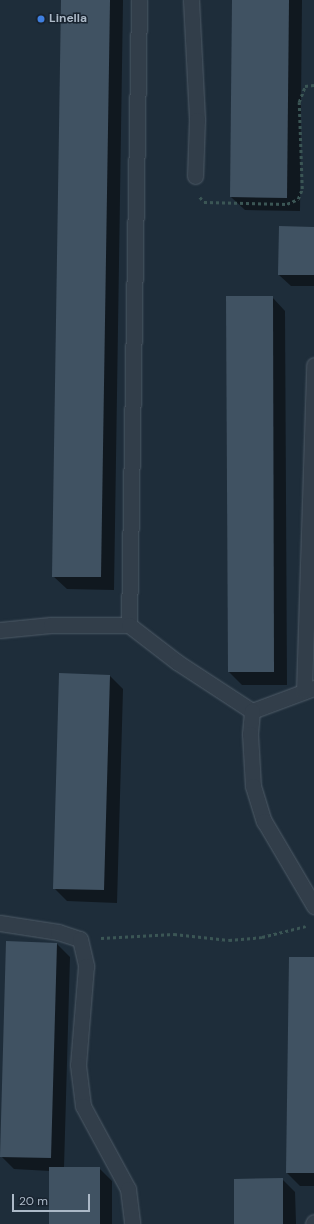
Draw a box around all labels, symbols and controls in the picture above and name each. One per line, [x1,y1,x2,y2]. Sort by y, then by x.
place label: Linella [49,12,87,26]
marker: Linella [36,14,46,24]
scale bar [14,1186,92,1212]
text: 20 m [19,1193,48,1209]

